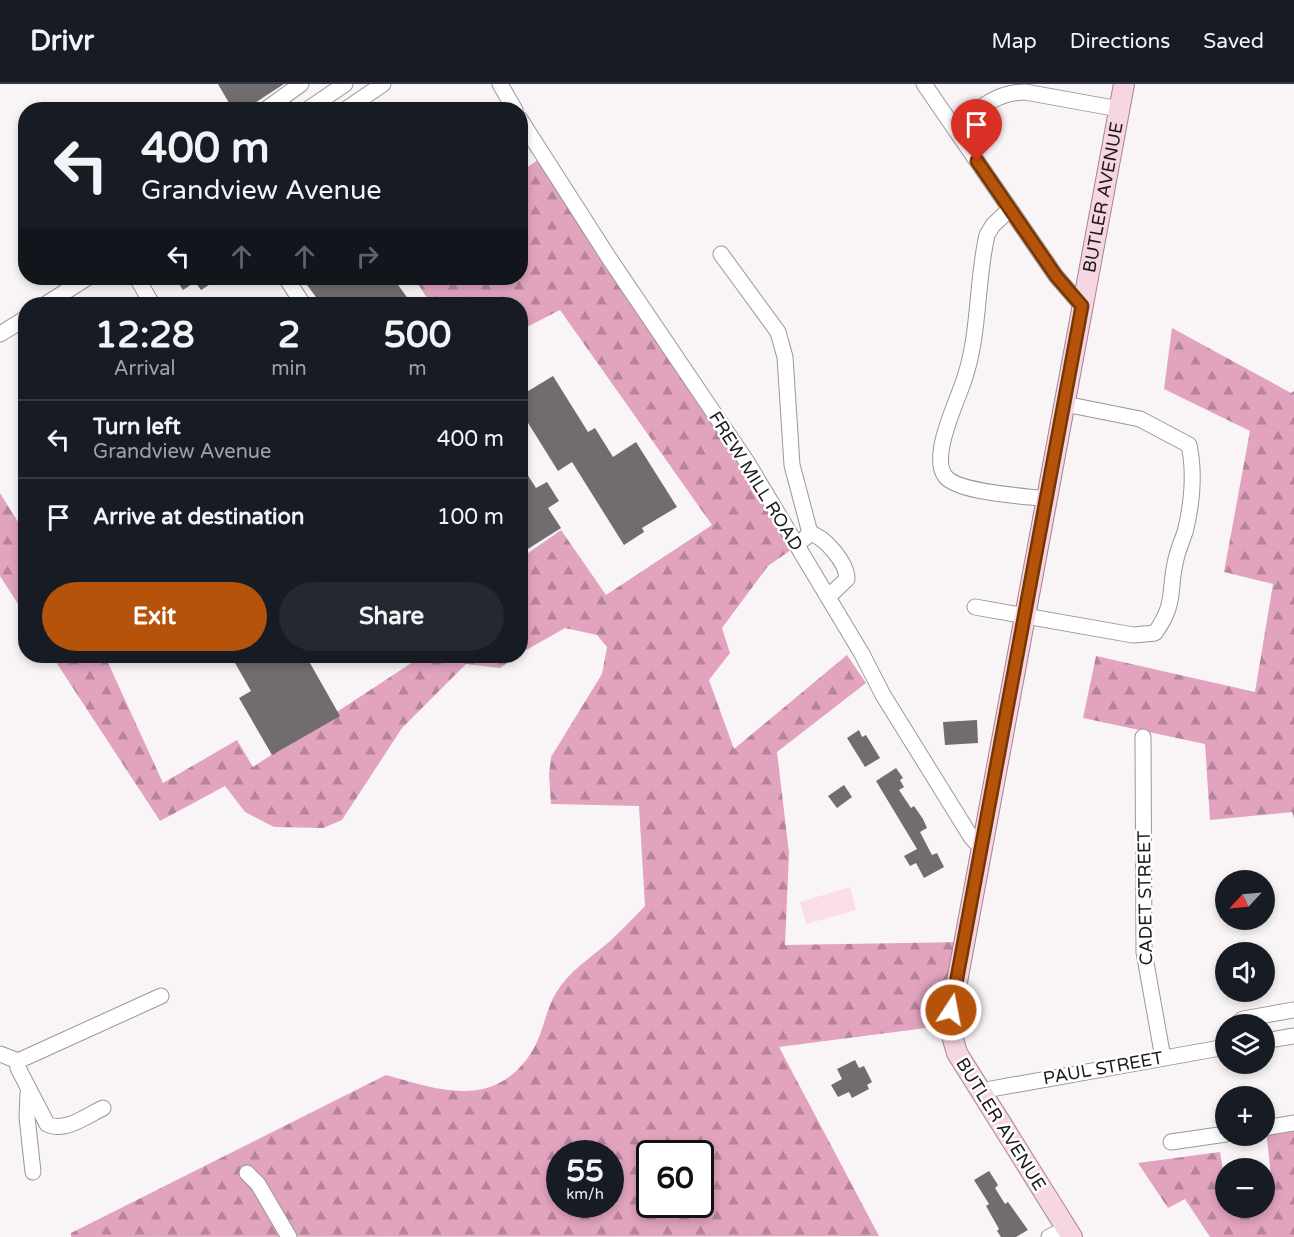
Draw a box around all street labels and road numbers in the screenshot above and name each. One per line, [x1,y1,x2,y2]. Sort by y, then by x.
street label: BUTLER AVENUE [1078,120,1128,274]
street label: FREW MILL ROAD [704,407,808,555]
street label: CADET STREET [1133,830,1157,966]
street label: PAUL STREET [1041,1047,1165,1089]
street label: BUTLER AVENUE [951,1053,1051,1195]

